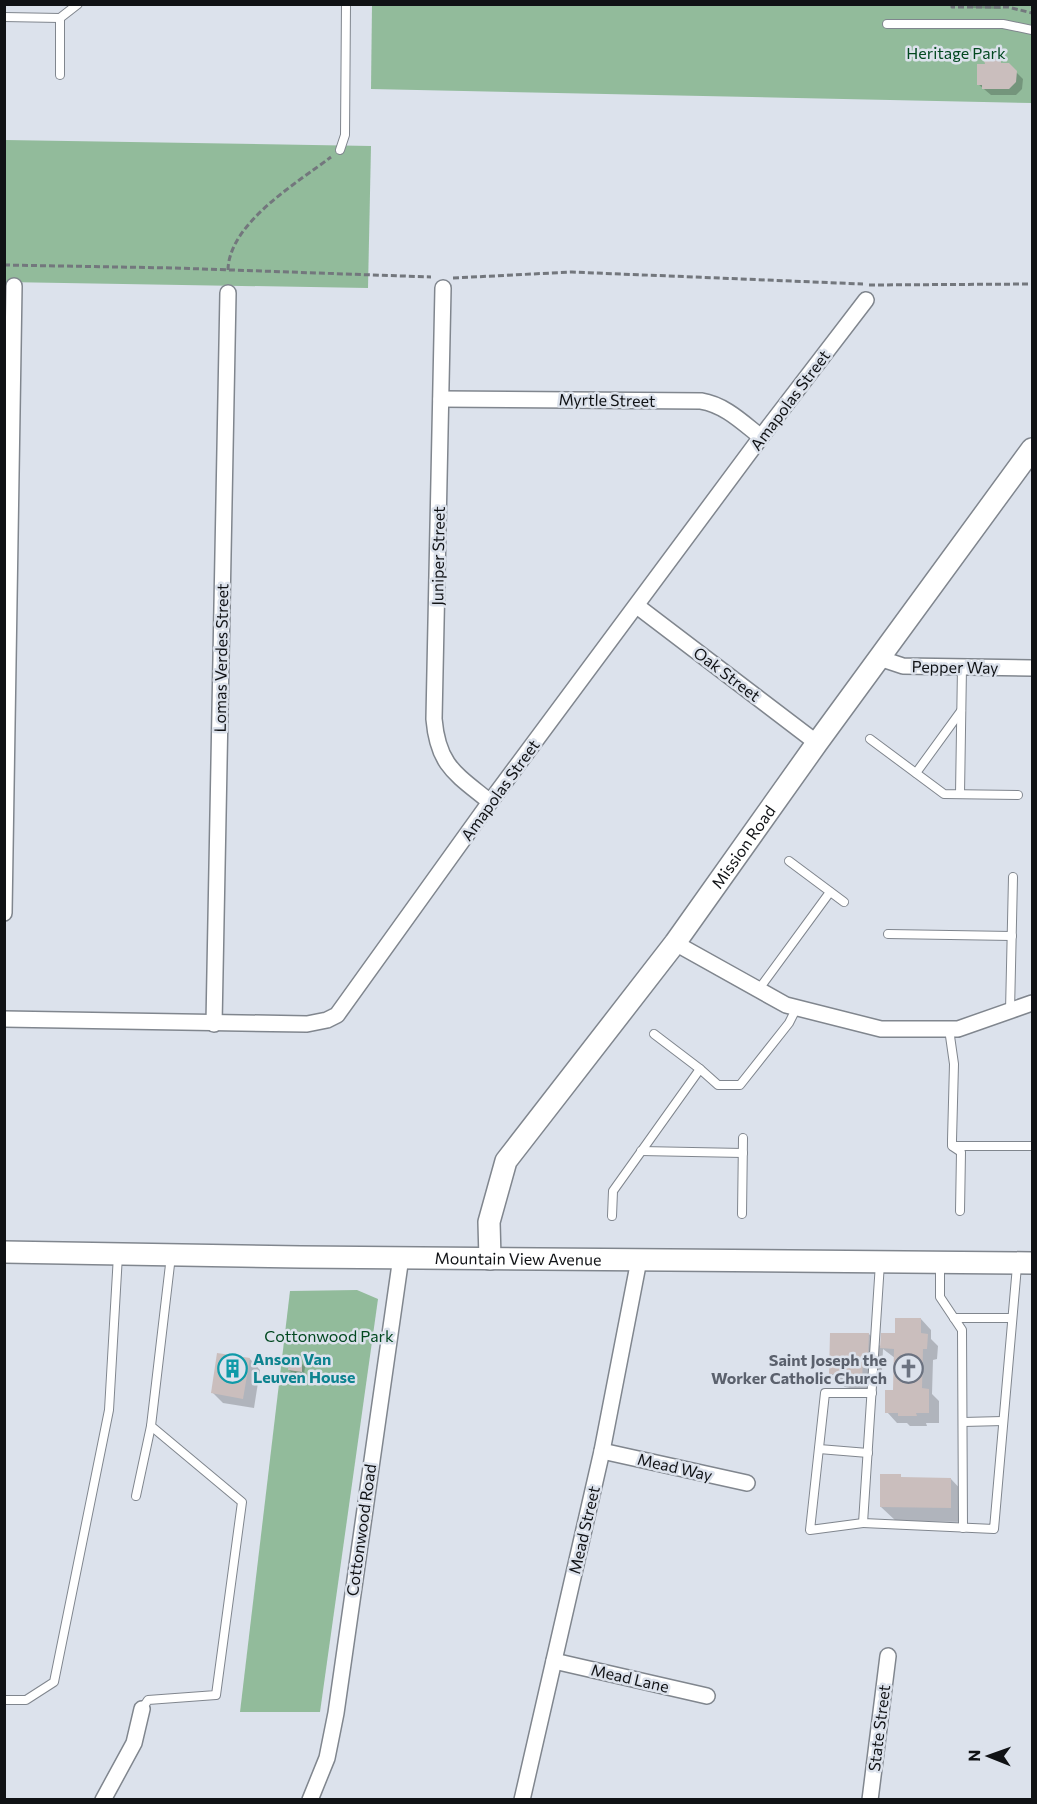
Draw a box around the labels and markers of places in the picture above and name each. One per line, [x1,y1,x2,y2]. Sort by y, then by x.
place label: Anson Van Leuven House [253,1349,356,1386]
place label: Saint Joseph the Worker Catholic Church [711,1350,887,1387]
building icon: Anson Van Leuven House [216,1352,248,1384]
church icon: Saint Joseph the Worker Catholic Church [892,1353,924,1385]

